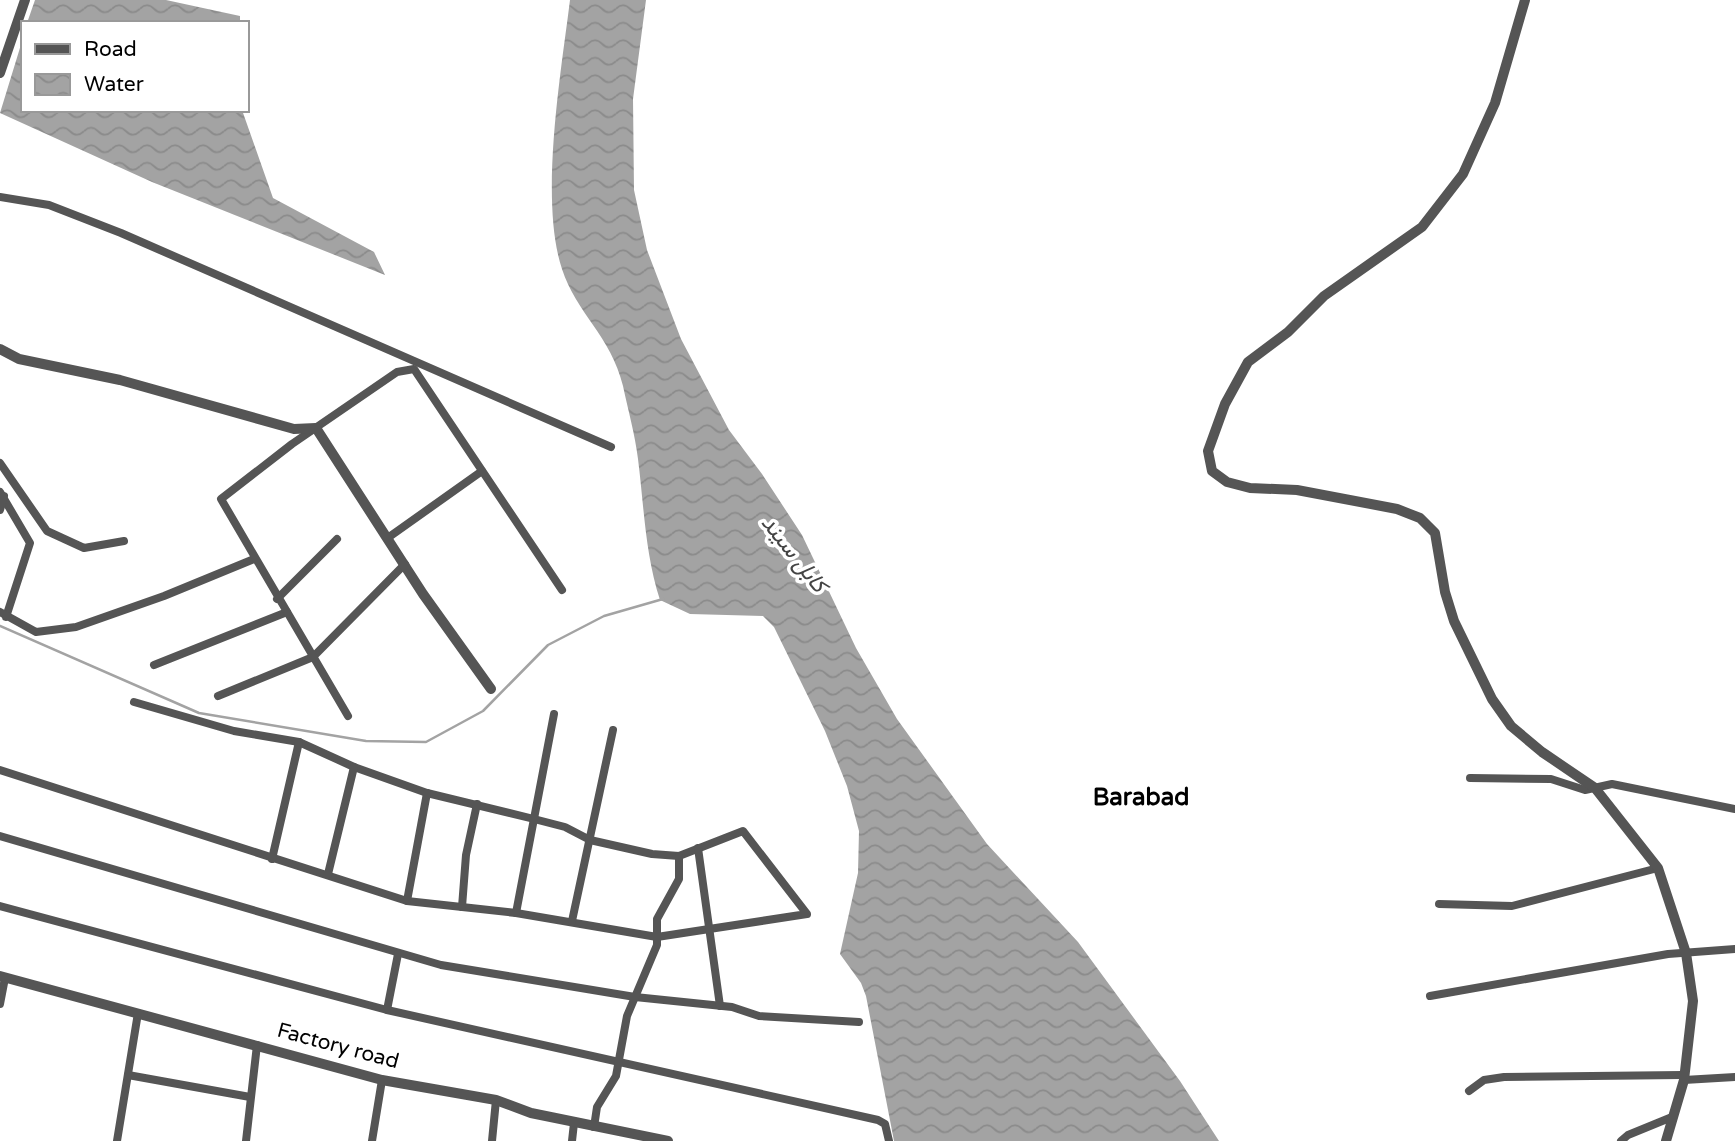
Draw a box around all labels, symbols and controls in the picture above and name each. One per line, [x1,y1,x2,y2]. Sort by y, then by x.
legend [21,21,248,112]
text: Road [84,37,137,62]
text: Water [84,72,144,97]
water label: کابل سيند [755,510,835,601]
district label: Barabad [1093,783,1189,812]
street label: Factory road [274,1018,402,1074]

